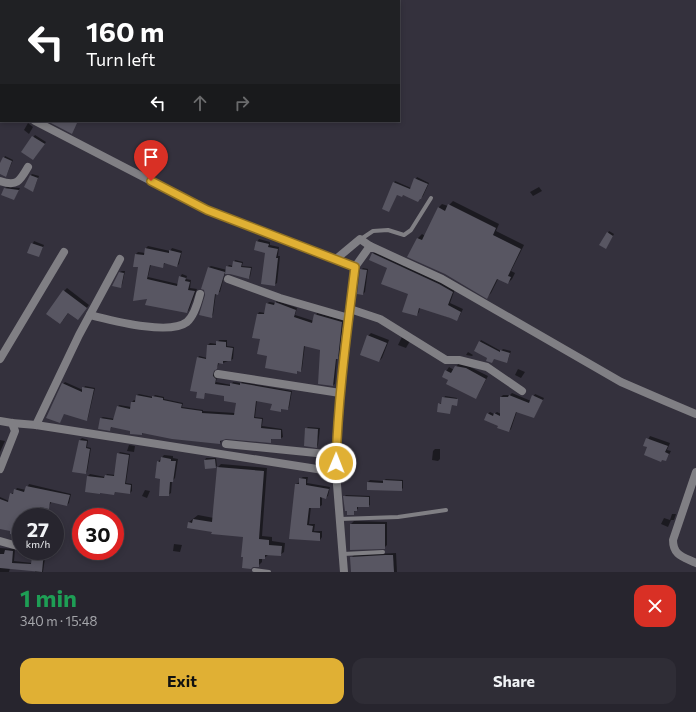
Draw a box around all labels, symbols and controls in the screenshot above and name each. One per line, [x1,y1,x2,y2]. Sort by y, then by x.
text: 160 m [86,14,164,48]
icon: left [20,16,72,68]
text: Turn left [86,48,155,70]
icon: left [147,92,169,114]
icon: ahead [189,92,211,114]
icon: right [231,92,253,114]
pin [134,140,168,181]
icon: arrive [140,146,162,168]
position arrow [315,442,357,484]
speed limit sign: 30 [72,508,124,560]
text: 27 [27,517,49,541]
text: km/h [26,538,50,550]
text: 1 min [20,583,77,612]
button: close [634,585,676,627]
text: 340 m · 15:48 [20,613,97,629]
button: Exit [20,658,344,704]
button: Share [352,658,676,704]

